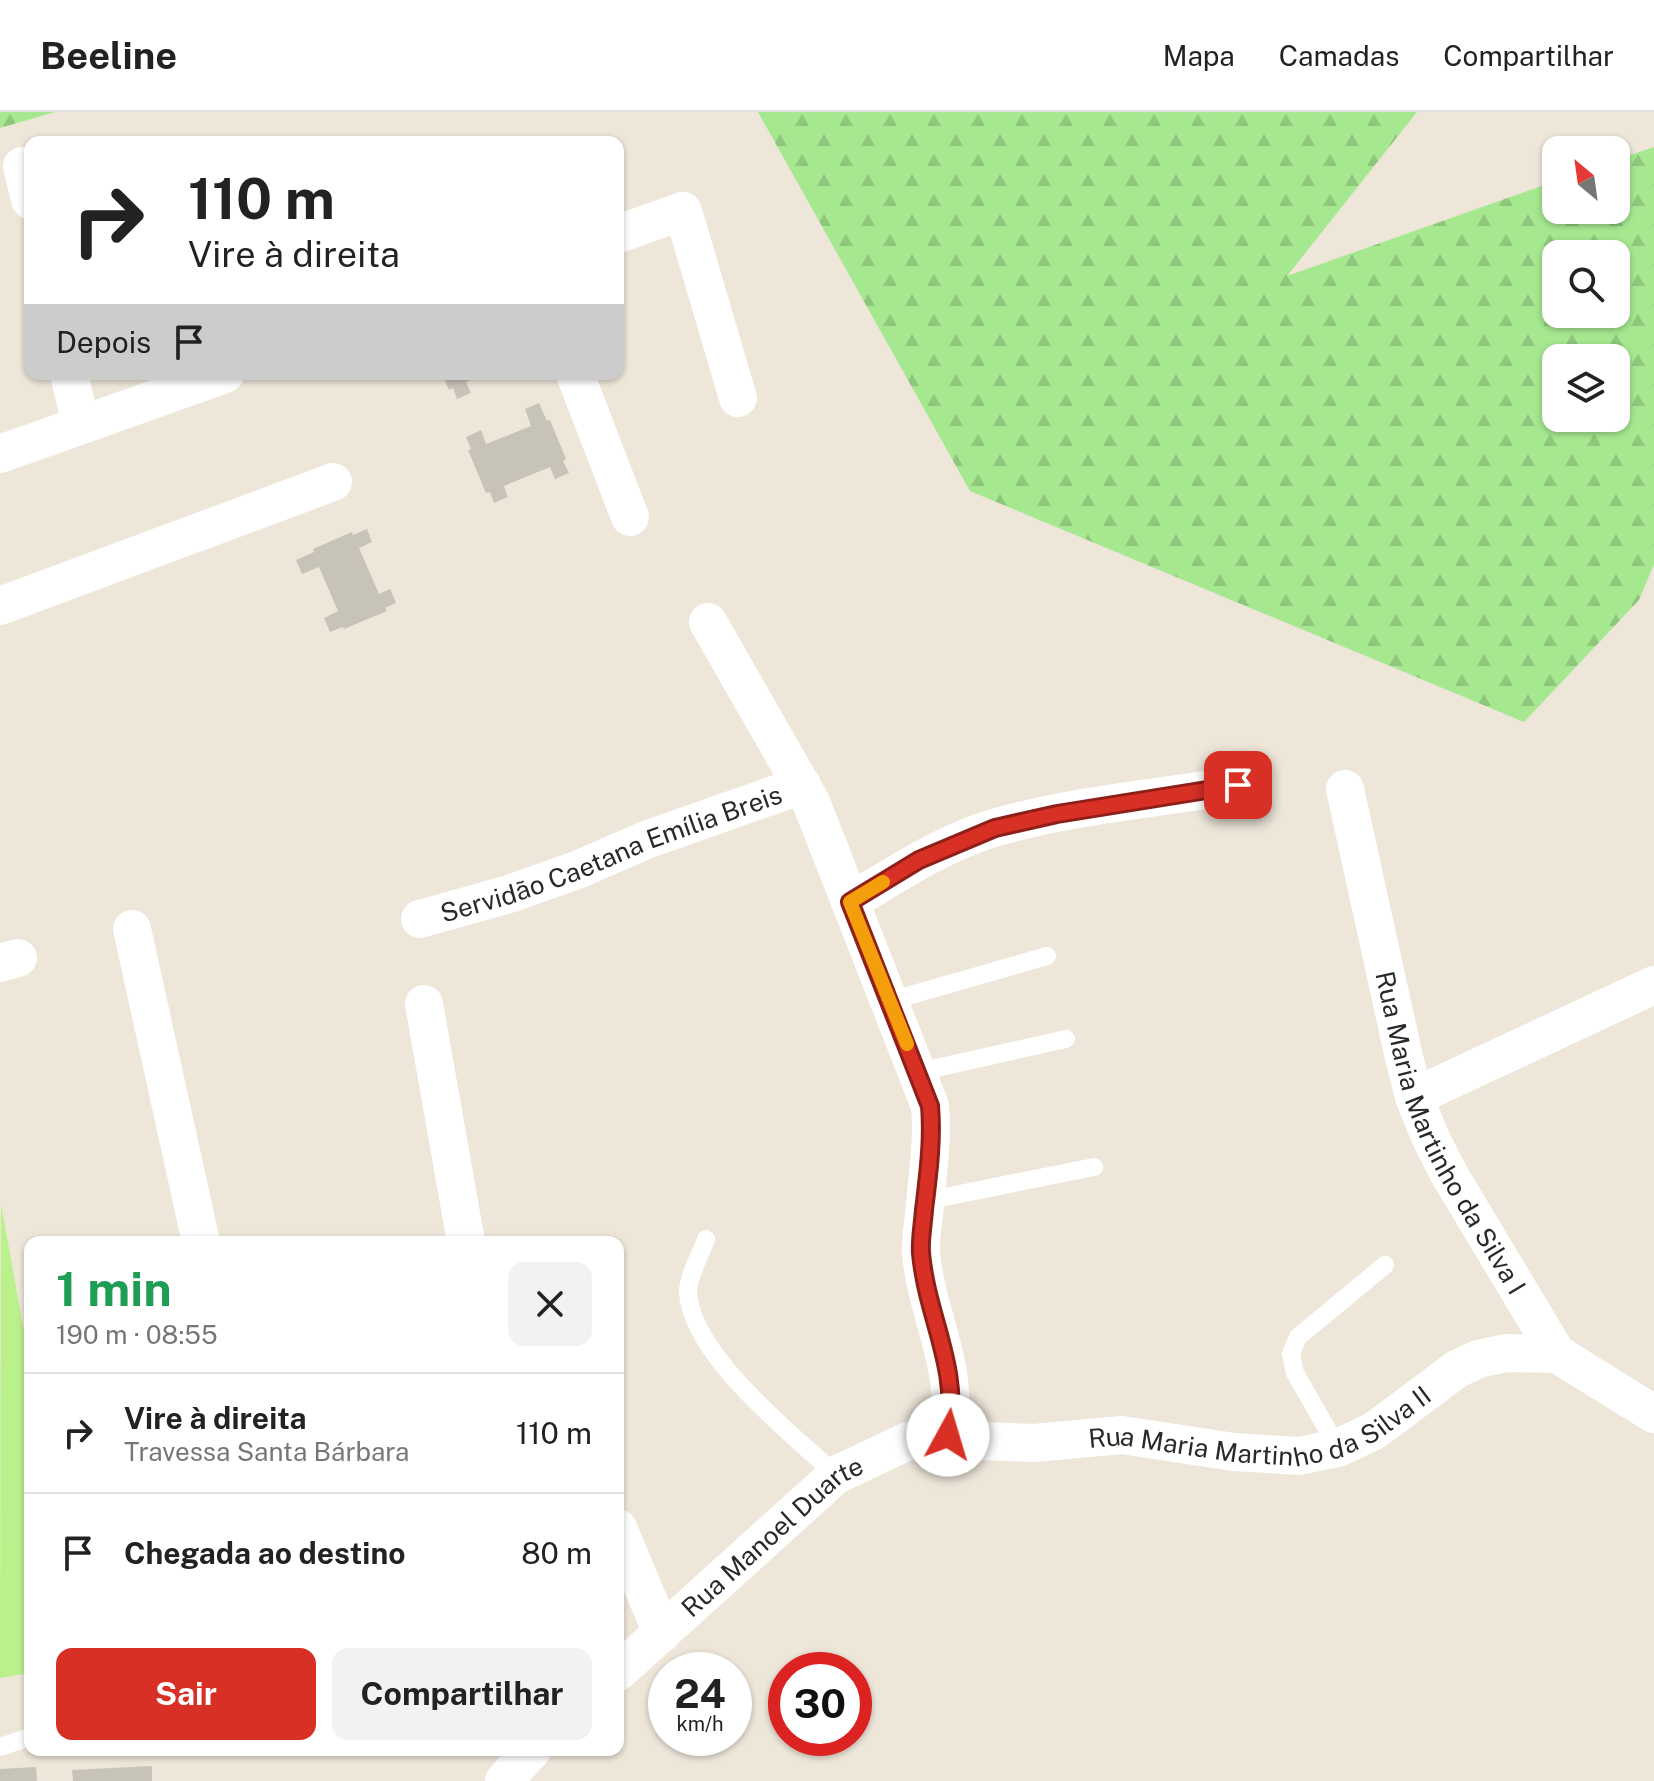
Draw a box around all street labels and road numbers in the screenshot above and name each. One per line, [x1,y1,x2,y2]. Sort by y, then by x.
street label: Servidão Caetana Emília Breis [437,778,786,928]
street label: Rua Maria Martinho da Silva I [1370,968,1533,1300]
street label: Rua Maria Martinho da Silva II [1087,1379,1436,1472]
street label: Rua Manoel Duarte [675,1449,868,1623]

